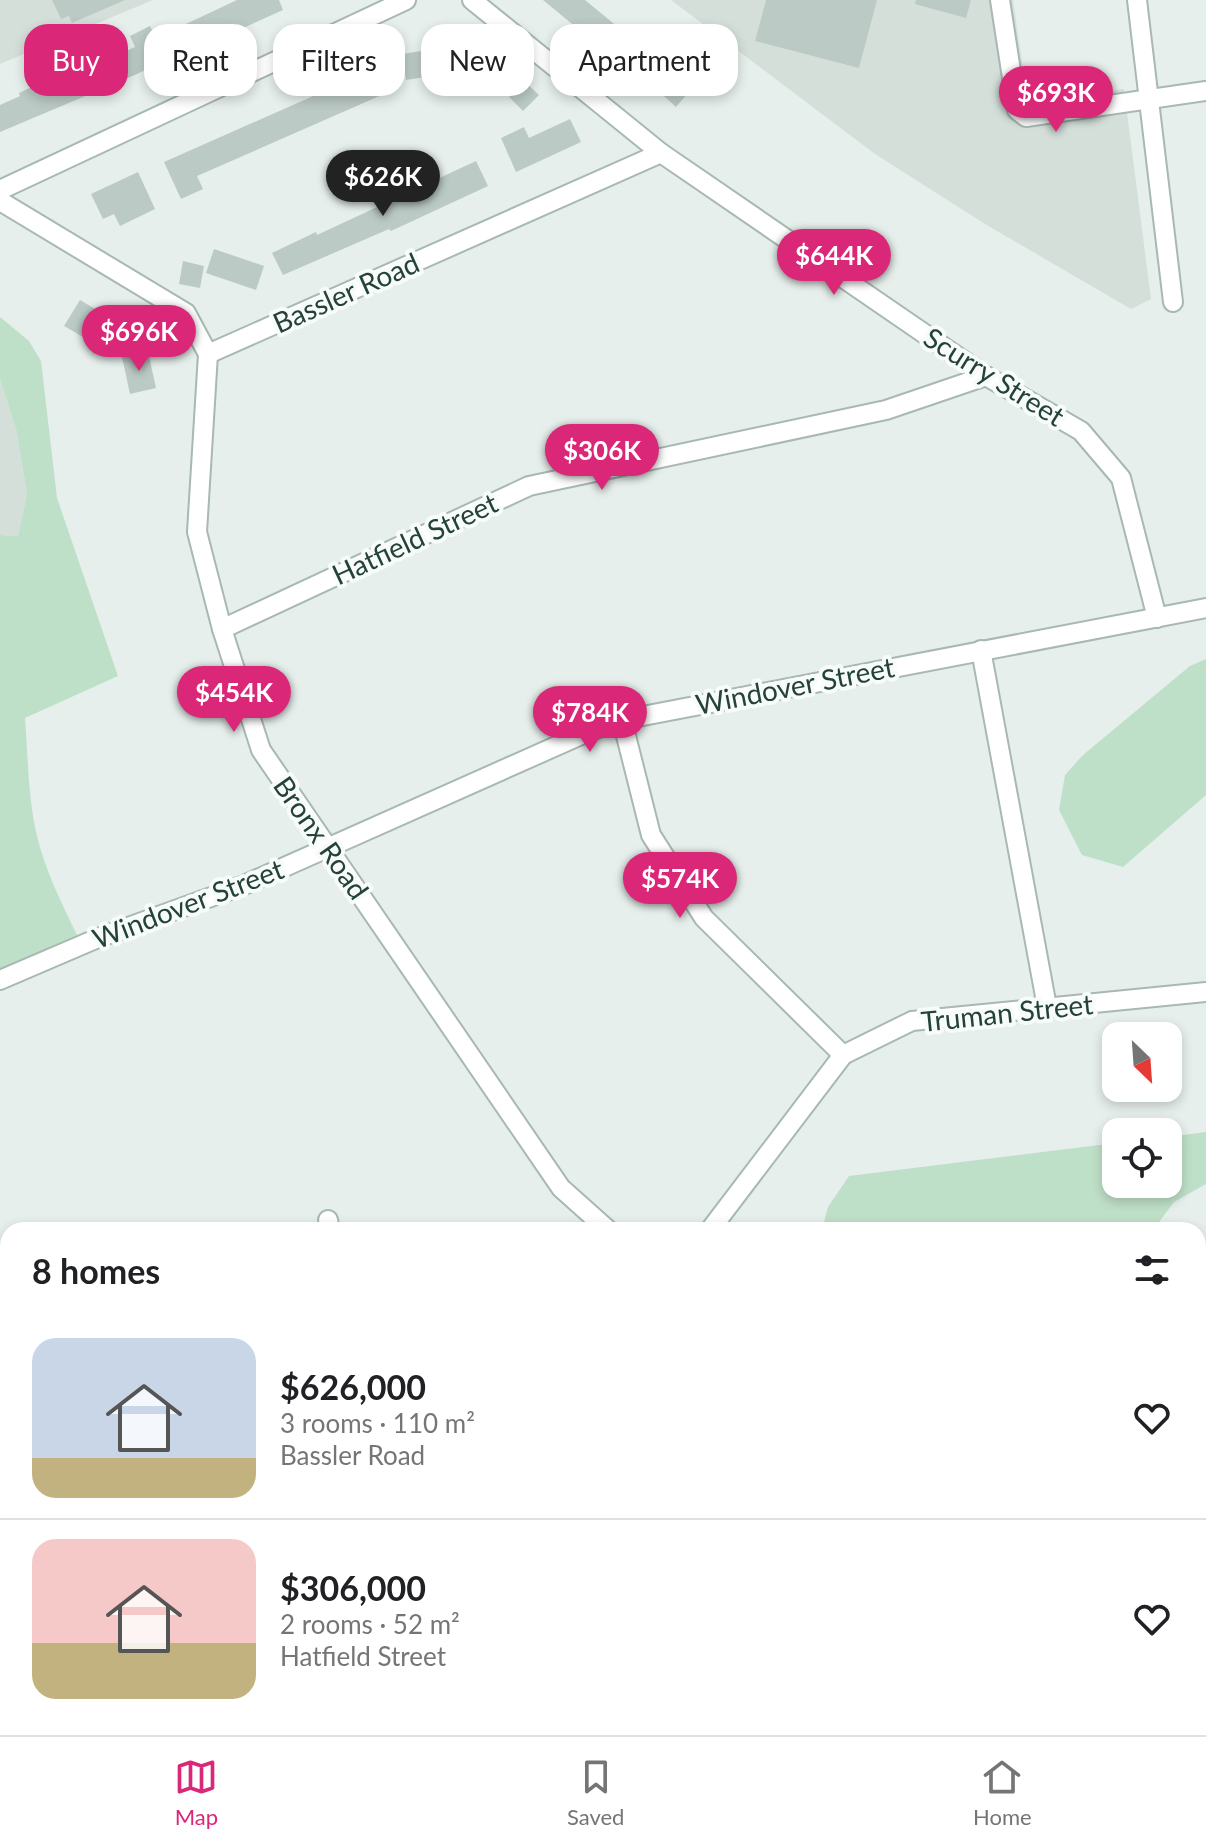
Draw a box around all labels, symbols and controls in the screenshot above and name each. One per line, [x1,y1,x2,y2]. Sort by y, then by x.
chip: Buy [24,24,128,96]
chip: Rent [144,24,257,96]
chip: Filters [273,24,405,96]
chip: New [421,24,534,96]
chip: Apartment [550,24,738,96]
pin: $693K [1000,66,1112,134]
text: $693K [1017,76,1095,108]
pin: $626K [327,150,439,218]
text: $626K [344,160,422,192]
pin: $644K [778,229,890,297]
text: $644K [795,239,873,271]
street label: Bassler Road [267,245,424,339]
pin: $696K [83,305,195,373]
text: $696K [100,315,178,347]
street label: Scurry Street [918,320,1071,433]
pin: $306K [546,424,658,492]
text: $306K [563,434,641,466]
street label: Hatfield Street [326,485,503,591]
street label: Windover Street [693,649,897,721]
pin: $454K [178,666,290,734]
text: $454K [195,676,273,708]
pin: $784K [534,686,646,754]
text: $784K [551,696,629,728]
street label: Bronx Road [267,769,377,905]
street label: Windover Street [87,851,288,955]
pin: $574K [624,852,736,920]
text: $574K [641,862,719,894]
street label: Truman Street [919,986,1095,1038]
north arrow [1102,1022,1182,1102]
map controls [1102,1022,1182,1198]
button: locate [1102,1118,1182,1198]
icon: filters [1130,1248,1174,1292]
text: 8 homes [32,1250,160,1291]
text: $626,000 [280,1366,426,1407]
icon: home [96,1370,192,1466]
icon: heart [1130,1396,1174,1440]
text: 3 rooms · 110 m² [280,1407,475,1439]
text: Bassler Road [280,1439,425,1471]
text: $306,000 [280,1567,426,1608]
icon: home [96,1571,192,1667]
icon: heart [1130,1597,1174,1641]
text: 2 rooms · 52 m² [280,1608,460,1640]
text: Hatfield Street [280,1640,446,1672]
tab: Map [174,1755,218,1830]
tab: Saved [567,1755,624,1830]
tab: Home [973,1755,1032,1830]

